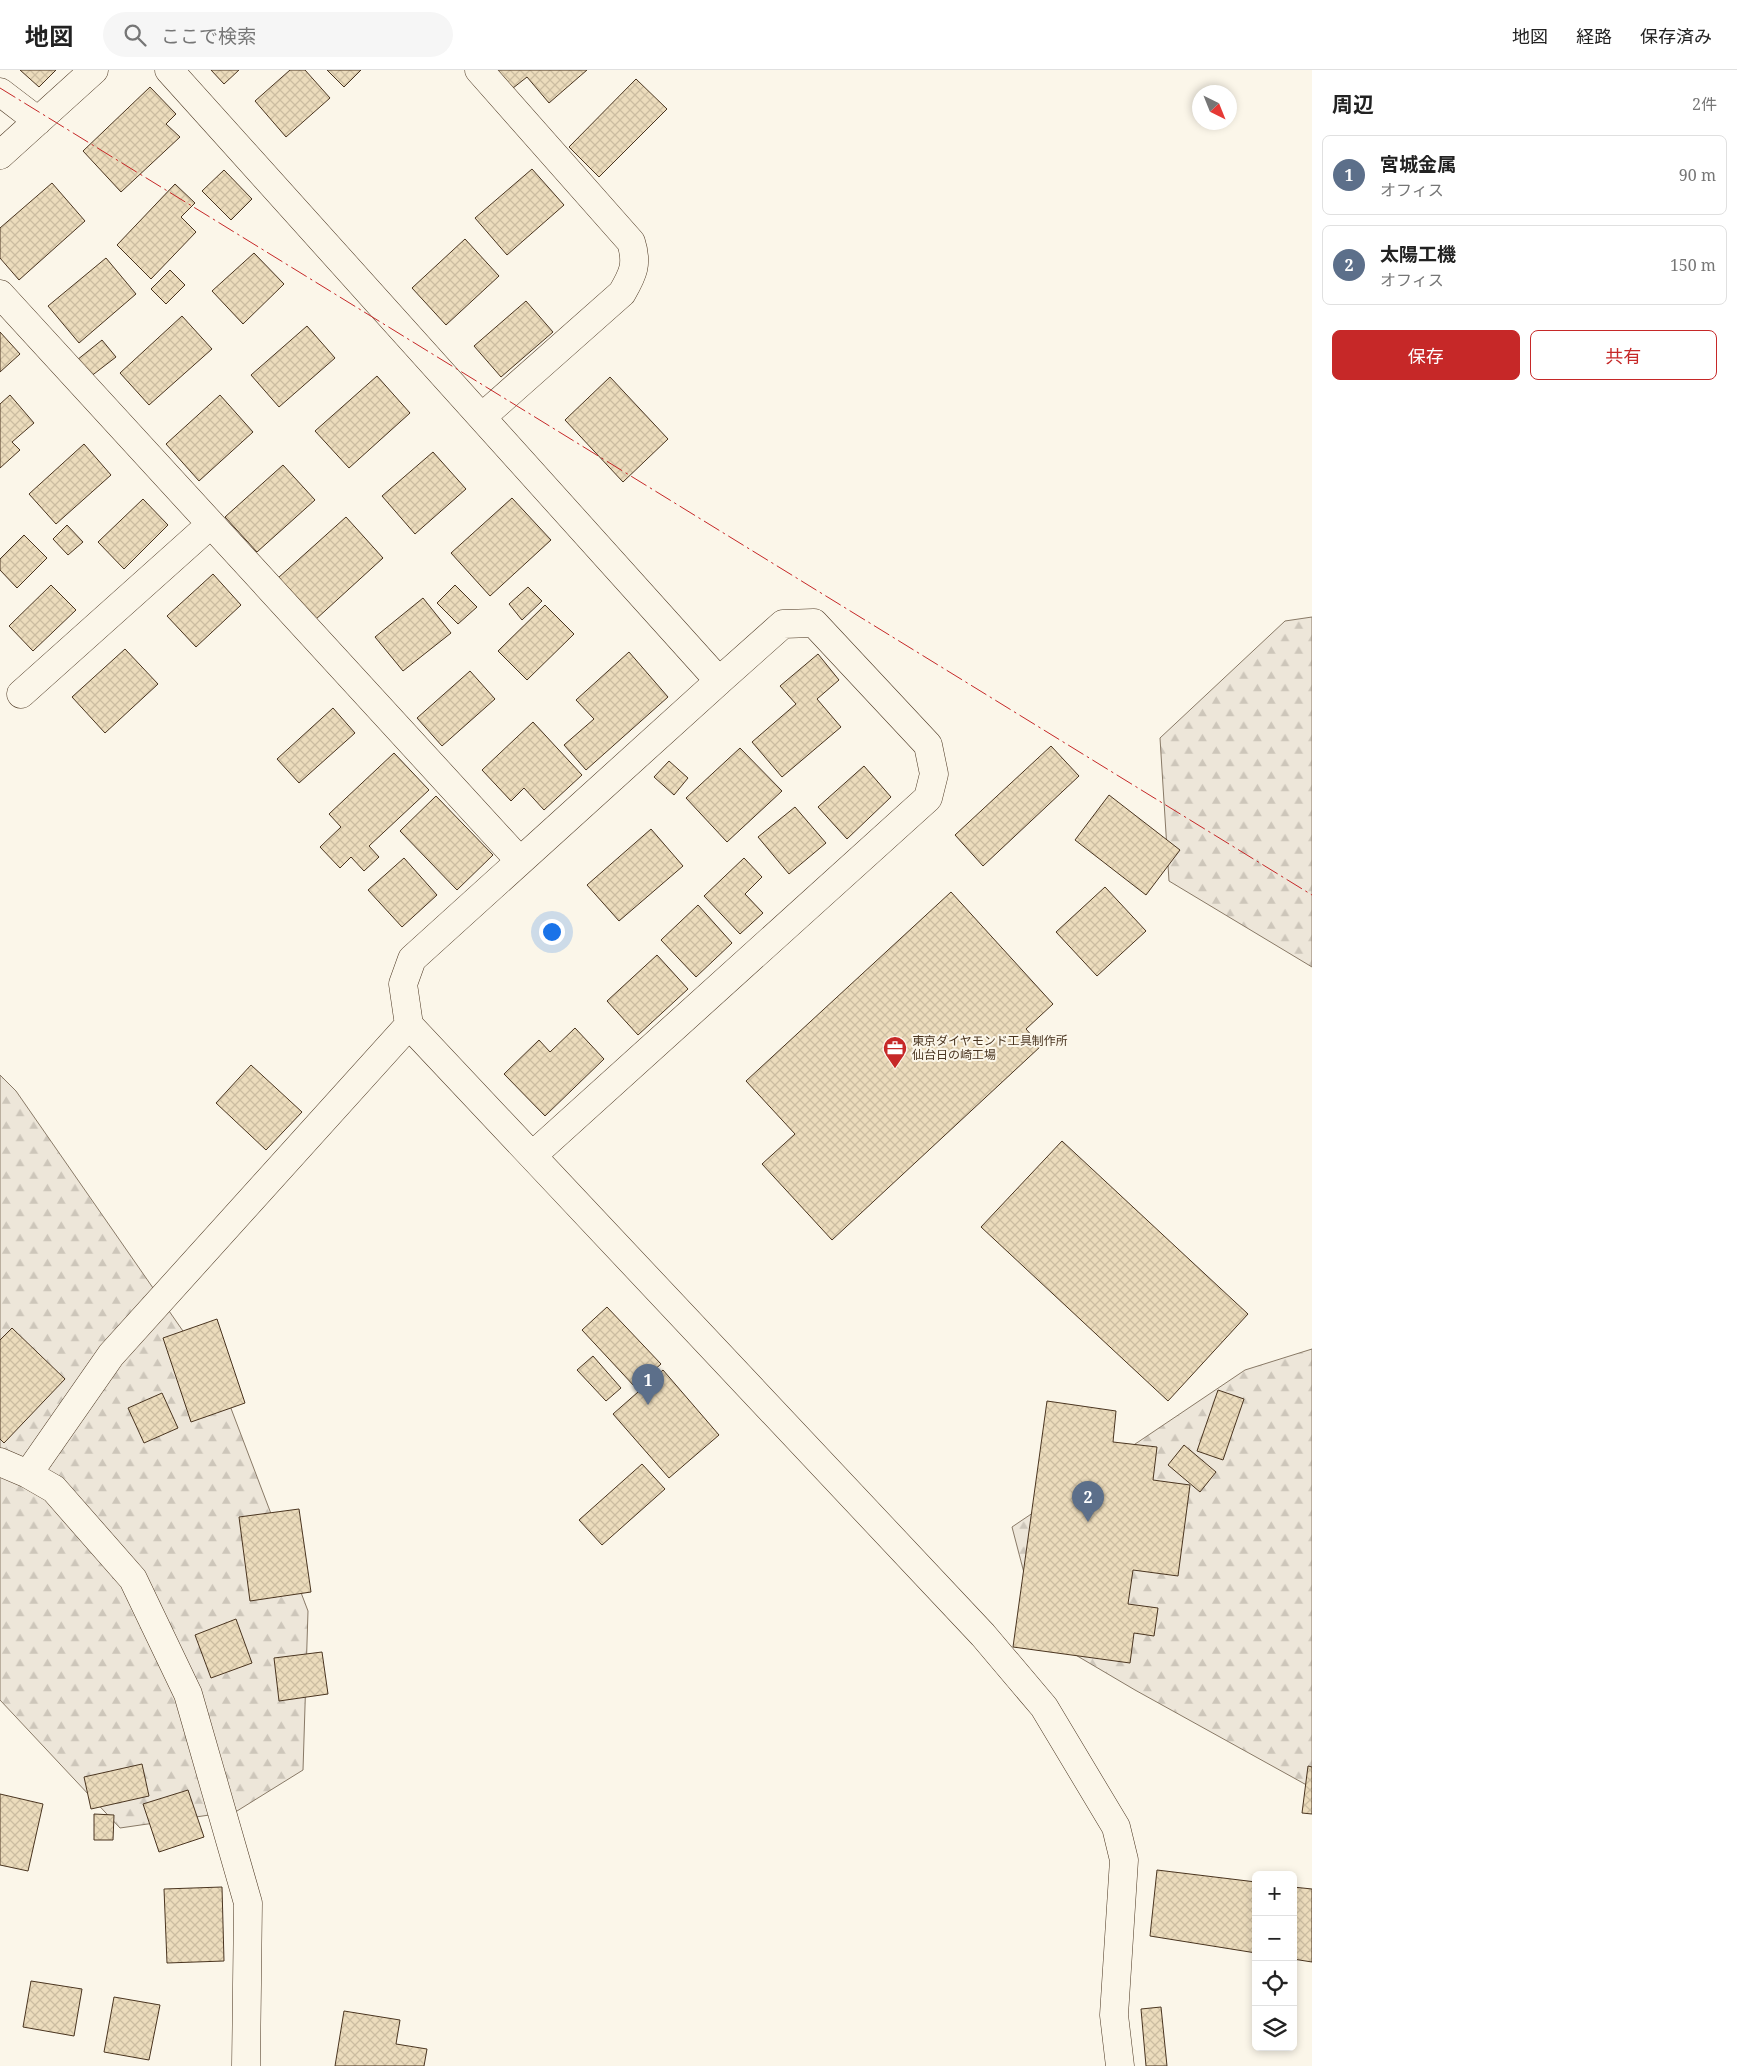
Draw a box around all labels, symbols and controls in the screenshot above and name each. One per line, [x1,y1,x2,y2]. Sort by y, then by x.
search box [103,12,453,57]
text: 地図 [25,19,73,52]
icon: search [121,21,149,49]
text: ここで検索 [161,23,256,49]
text: 地図 [1512,24,1548,48]
text: 経路 [1576,24,1612,48]
text: 保存済み [1640,24,1712,48]
north arrow [1192,85,1237,130]
text: 周辺 [1332,90,1374,118]
text: 2件 [1692,93,1717,115]
text: 宮城金属 [1380,151,1456,177]
text: 1 [1344,164,1354,186]
text: 90 m [1679,164,1716,186]
text: オフィス [1380,179,1444,201]
text: 太陽工機 [1380,241,1456,267]
text: 2 [1344,254,1354,276]
text: 150 m [1670,254,1716,276]
text: オフィス [1380,269,1444,291]
button: 保存 [1332,330,1520,380]
button: 共有 [1530,330,1717,380]
your location [539,919,565,945]
place label: 東京ダイヤモンド工具制作所 仙台日の崎工場 [912,1032,1068,1063]
office icon: 東京ダイヤモンド工具制作所 仙台日の崎工場 [882,1035,908,1069]
pin: 1 [632,1364,664,1405]
pin: 2 [1072,1481,1104,1522]
map controls [1252,1871,1297,2051]
button: + [1252,1871,1297,1916]
button: − [1252,1916,1297,1961]
button: locate [1252,1961,1297,2006]
button: layers [1252,2006,1297,2051]

